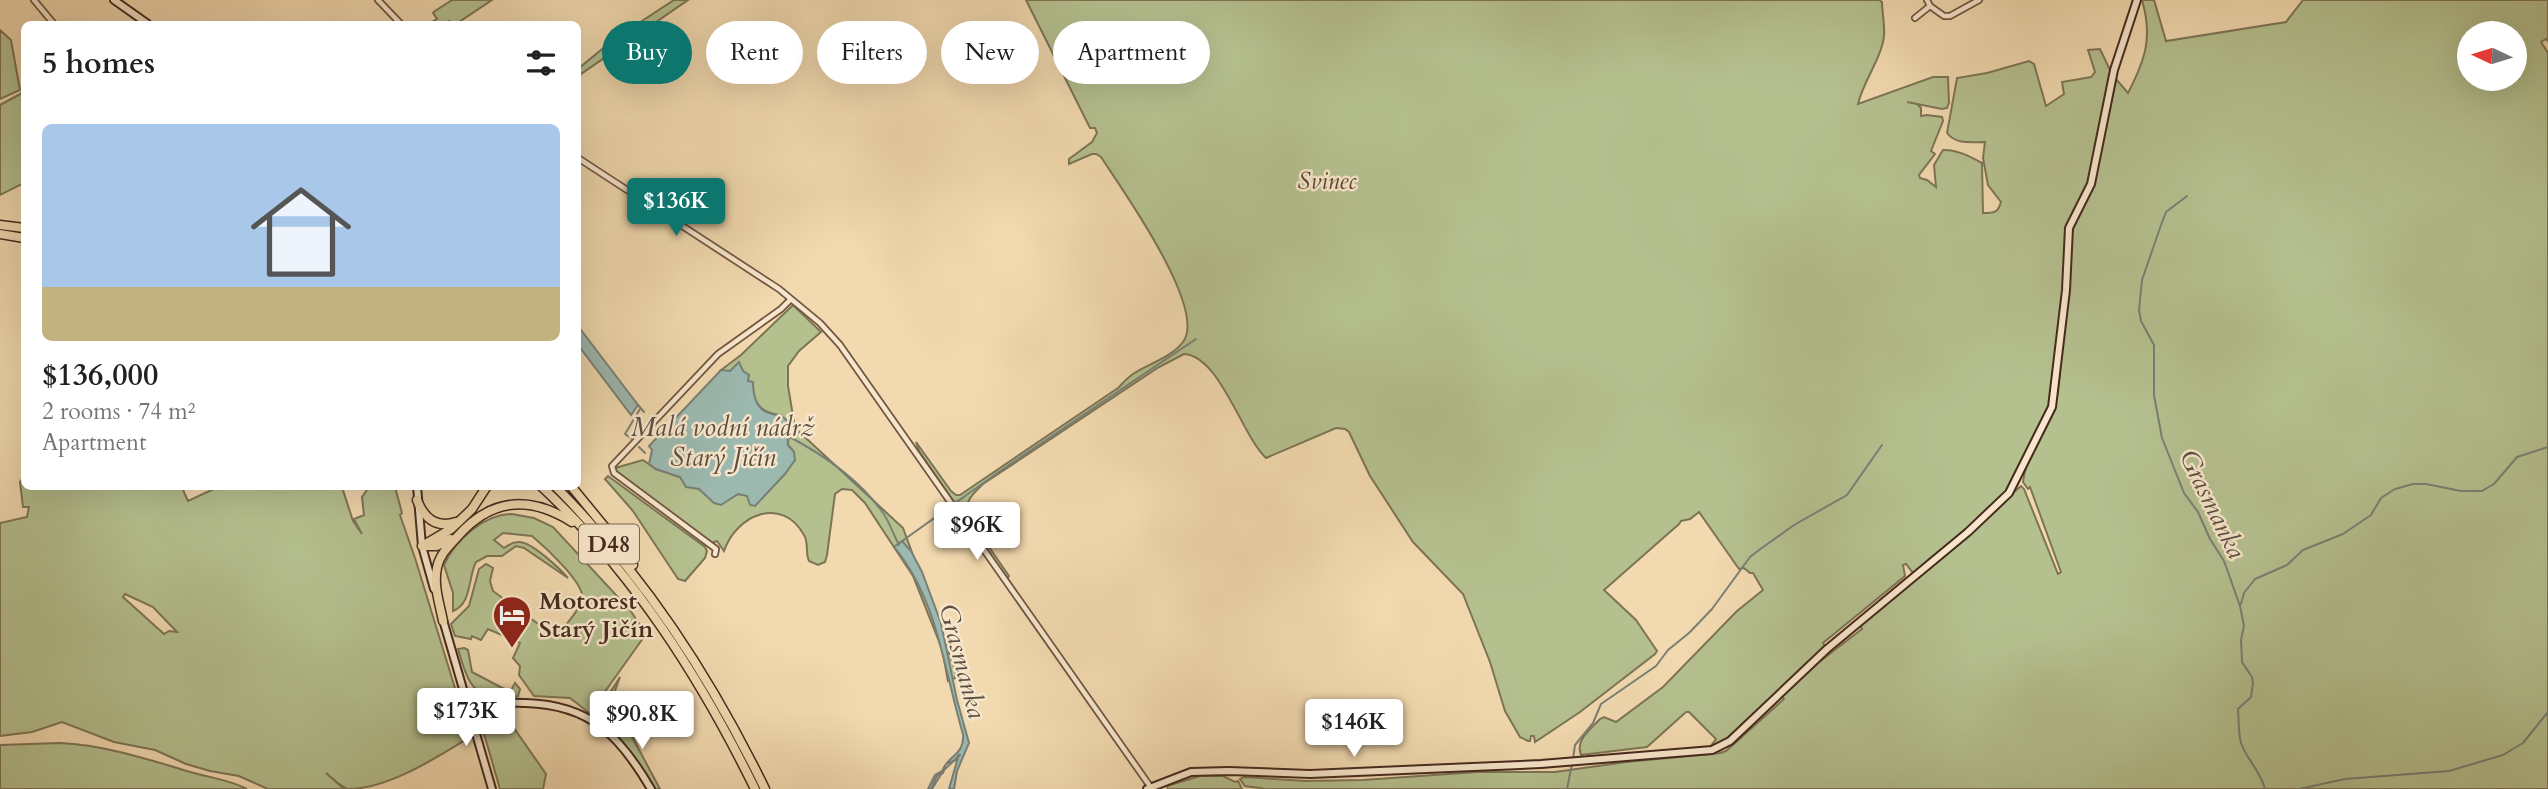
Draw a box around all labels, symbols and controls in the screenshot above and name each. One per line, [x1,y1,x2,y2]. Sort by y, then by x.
chip: Buy [602,21,692,84]
chip: Rent [706,21,803,84]
chip: Filters [817,21,927,84]
chip: New [941,21,1039,84]
chip: Apartment [1053,21,1210,84]
north arrow [2457,21,2527,91]
map controls [2457,21,2527,91]
text: 5 homes [42,43,155,84]
icon: filters [522,44,560,82]
park label: Svinec [1297,165,1357,198]
icon: home [238,169,364,295]
pin: $136K [627,178,725,238]
text: $136K [643,185,709,216]
text: $136,000 [42,355,158,396]
text: 2 rooms · 74 m² [42,396,195,427]
water label: Malá vodní nádrž Starý Jičín [631,410,815,475]
text: Apartment [42,427,146,458]
water label: Grasmanka [2171,444,2254,565]
pin: $96K [936,503,1018,562]
text: $96K [950,509,1004,540]
road number: D48 [579,524,639,564]
place label: Motorest Starý Jičín [539,585,654,646]
hotel icon: Motorest Starý Jičín [491,594,533,649]
water label: Grasmanka [930,600,995,723]
pin: $173K [417,688,515,748]
pin: $90.8K [585,692,699,751]
text: $173K [433,695,499,726]
text: $90.8K [606,698,678,729]
pin: $146K [1305,700,1403,759]
text: $146K [1321,706,1387,737]

